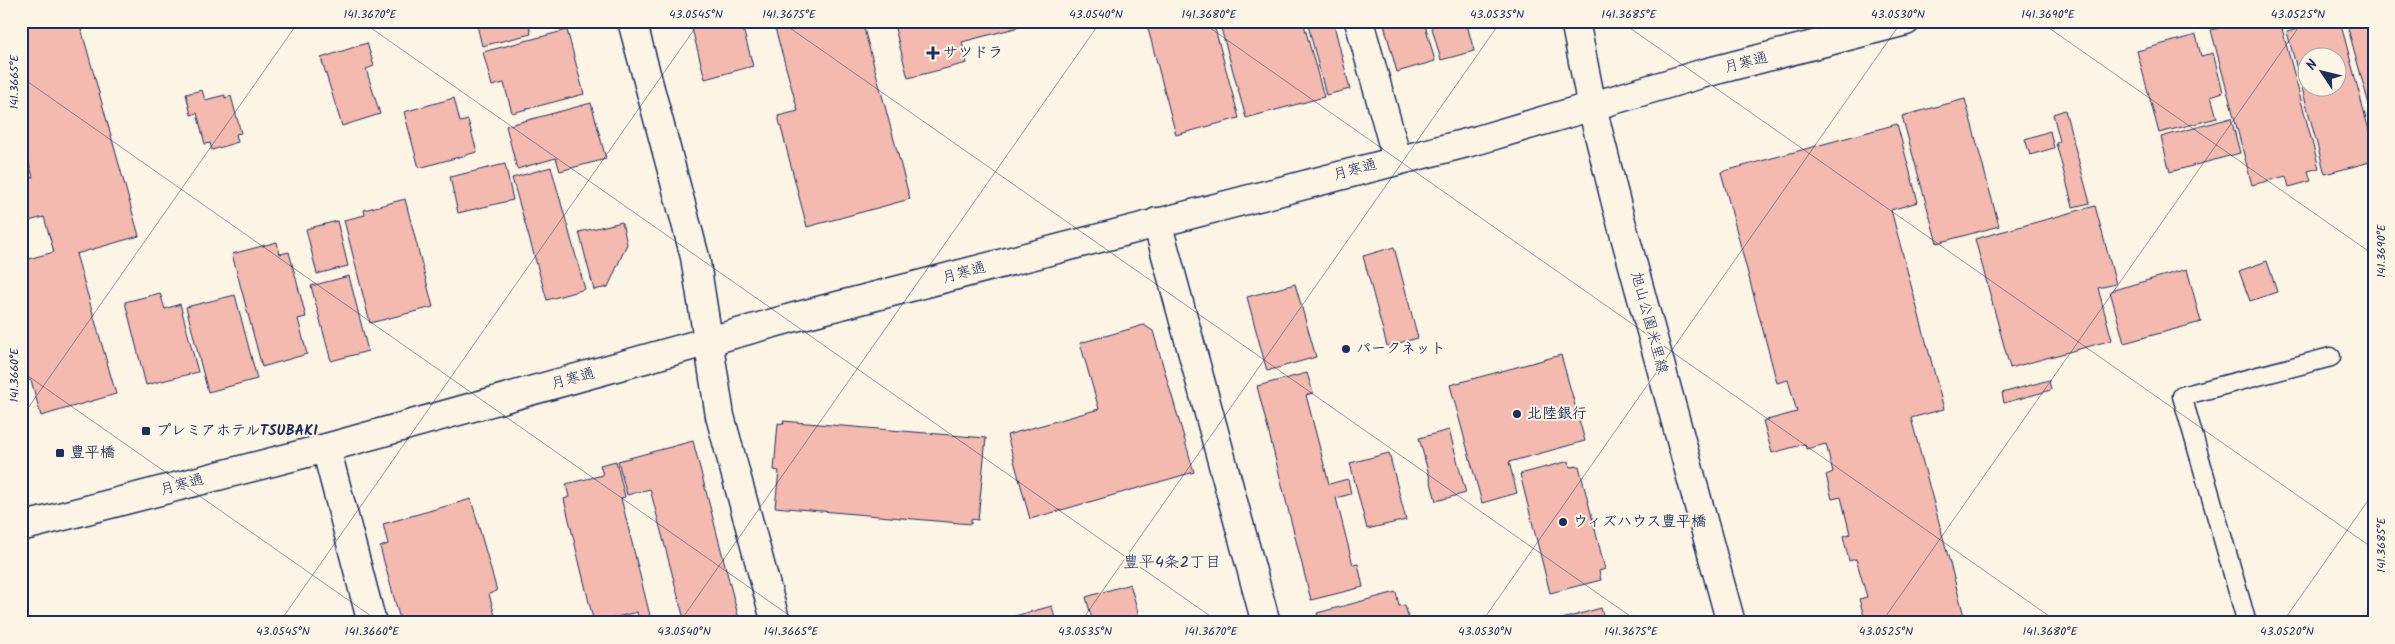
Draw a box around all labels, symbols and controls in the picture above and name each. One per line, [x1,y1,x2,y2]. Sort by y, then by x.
text: 141.3670°E [343,5,398,24]
text: 43.0545°N [669,5,723,24]
text: 141.3675°E [762,5,817,24]
text: 43.0540°N [1069,5,1123,24]
text: 141.3680°E [1182,5,1237,24]
text: 43.0535°N [1470,5,1524,24]
text: 141.3685°E [1601,5,1658,24]
text: 43.0530°N [1871,5,1925,24]
text: 141.3690°E [2021,5,2076,24]
text: 43.0525°N [2271,5,2325,24]
place label: サツドラ [943,41,1003,65]
street label: 月寒通 [1721,46,1771,80]
marker: サツドラ [927,47,939,59]
north arrow [2298,48,2348,98]
text: 141.3665°E [5,54,24,109]
text: N [2301,55,2324,75]
street label: 月寒通 [1330,153,1380,187]
text: 141.3690°E [2372,223,2391,278]
street label: 月寒通 [939,256,989,290]
street label: 旭山公園米里線 [1624,269,1674,377]
place label: パークネット [1356,337,1445,361]
marker: パークネット [1340,343,1352,355]
text: 141.3660°E [5,347,24,402]
street label: 月寒通 [548,362,598,396]
place label: 北陸銀行 [1527,402,1587,426]
marker: 北陸銀行 [1511,408,1523,420]
place label: プレミアホテルTSUBAKI [156,419,318,443]
marker: プレミアホテルTSUBAKI [140,425,152,437]
place label: 豊平橋 [70,441,115,465]
marker: 豊平橋 [54,447,66,459]
street label: 月寒通 [157,468,207,502]
place label: ウィズハウス豊平橋 [1573,510,1706,534]
marker: ウィズハウス豊平橋 [1557,516,1569,528]
text: 141.3685°E [2372,516,2391,573]
district label: 豊平4条2丁目 [1123,550,1221,575]
text: 43.0545°N [256,622,310,641]
text: 141.3660°E [345,622,400,641]
text: 43.0540°N [657,622,711,641]
text: 141.3665°E [764,622,819,641]
text: 43.0535°N [1058,622,1112,641]
text: 141.3670°E [1184,622,1239,641]
text: 43.0530°N [1458,622,1512,641]
text: 141.3675°E [1604,622,1659,641]
text: 43.0525°N [1859,622,1913,641]
text: 141.3680°E [2023,622,2078,641]
text: 43.0520°N [2260,622,2314,641]

